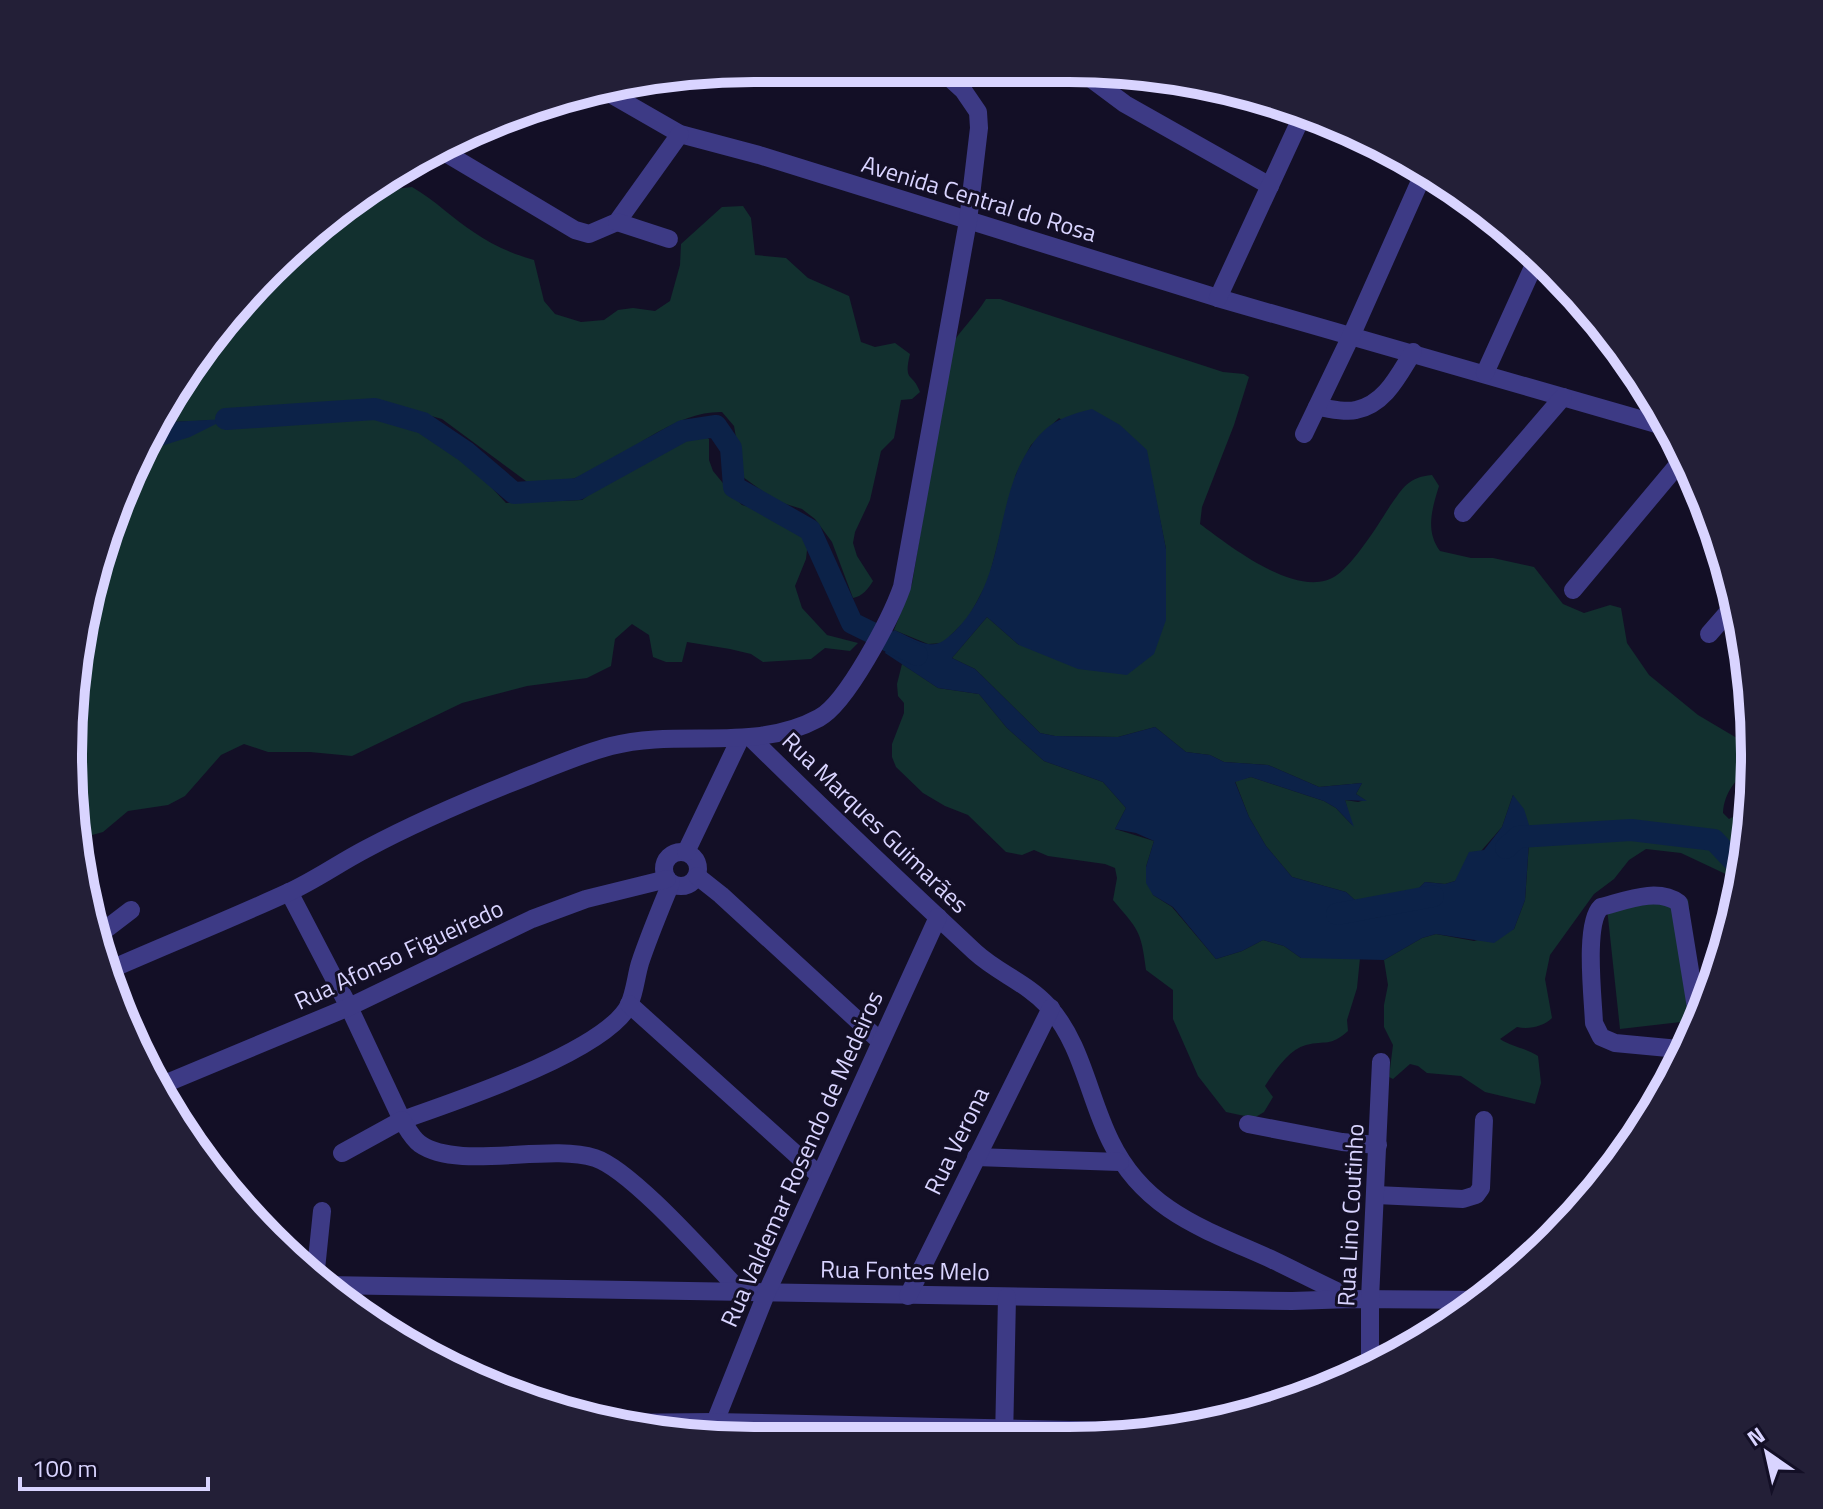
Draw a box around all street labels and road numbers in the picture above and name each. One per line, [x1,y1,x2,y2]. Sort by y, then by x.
street label: Avenida Central do Rosa [857,145,1101,251]
street label: Rua Marques Guimarães [774,723,977,921]
street label: Rua Afonso Figueiredo [288,890,509,1018]
street label: Rua Valdemar Rosendo de Medeiros [711,985,892,1332]
street label: Rua Verona [915,1081,998,1200]
street label: Rua Lino Coutinho [1327,1123,1373,1307]
street label: Rua Fontes Melo [820,1251,990,1289]

